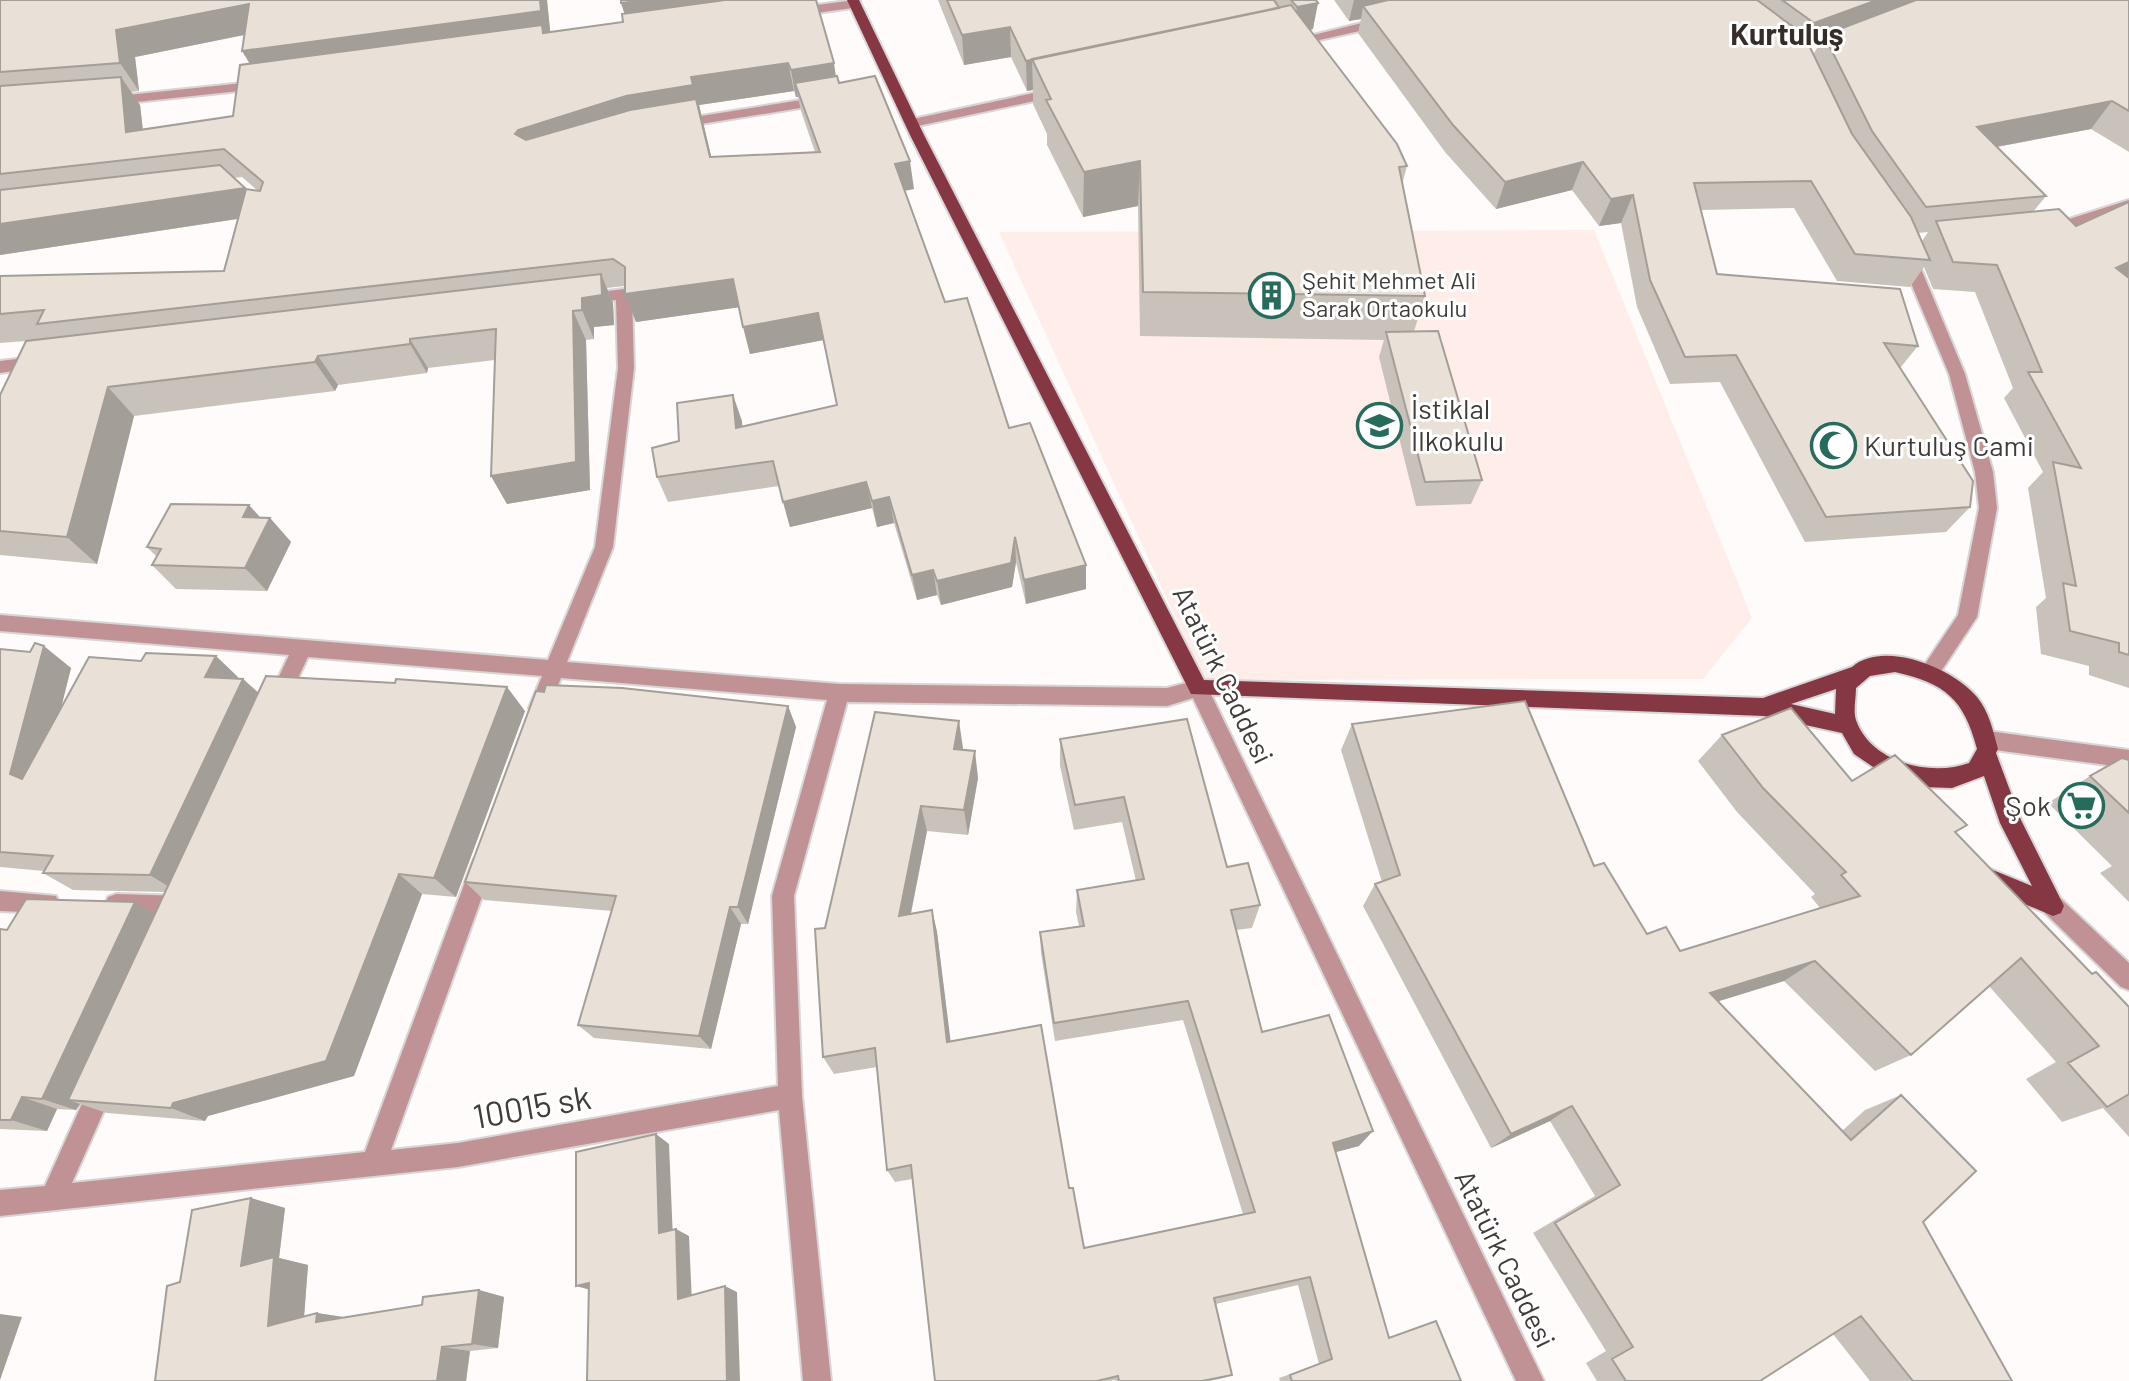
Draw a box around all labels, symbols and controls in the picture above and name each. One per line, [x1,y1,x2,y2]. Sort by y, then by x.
district label: Kurtuluş [1730,15,1844,51]
place label: Şehit Mehmet Ali Sarak Ortaokulu [1302,265,1476,322]
building icon: Şehit Mehmet Ali Sarak Ortaokulu [1247,271,1295,319]
place label: İstiklal İlkokulu [1411,391,1504,457]
school or university icon: İstiklal İlkokulu [1356,401,1404,449]
mosque icon: Kurtuluş Cami [1809,422,1857,470]
place label: Kurtuluş Cami [1864,428,2034,462]
street label: Atatürk Caddesi [1166,580,1282,769]
supermarket icon: Şok [2058,782,2106,830]
place label: Şok [2005,788,2051,822]
street label: 10015 sk [470,1075,594,1136]
street label: Atatürk Caddesi [1448,1164,1564,1353]

